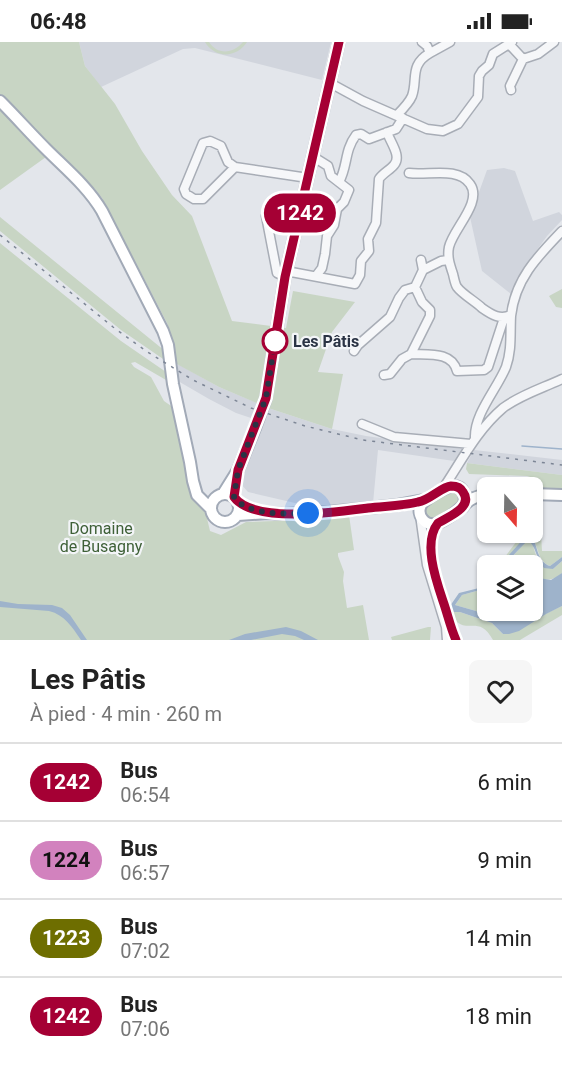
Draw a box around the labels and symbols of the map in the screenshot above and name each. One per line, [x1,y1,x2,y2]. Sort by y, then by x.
line badge: 1242 [258,194,342,232]
marker: Les Pâtis [262,328,288,354]
place label: Les Pâtis [293,332,359,351]
north arrow [477,477,543,543]
your location [293,498,323,528]
park label: Domaine de Busagny [60,519,143,556]

